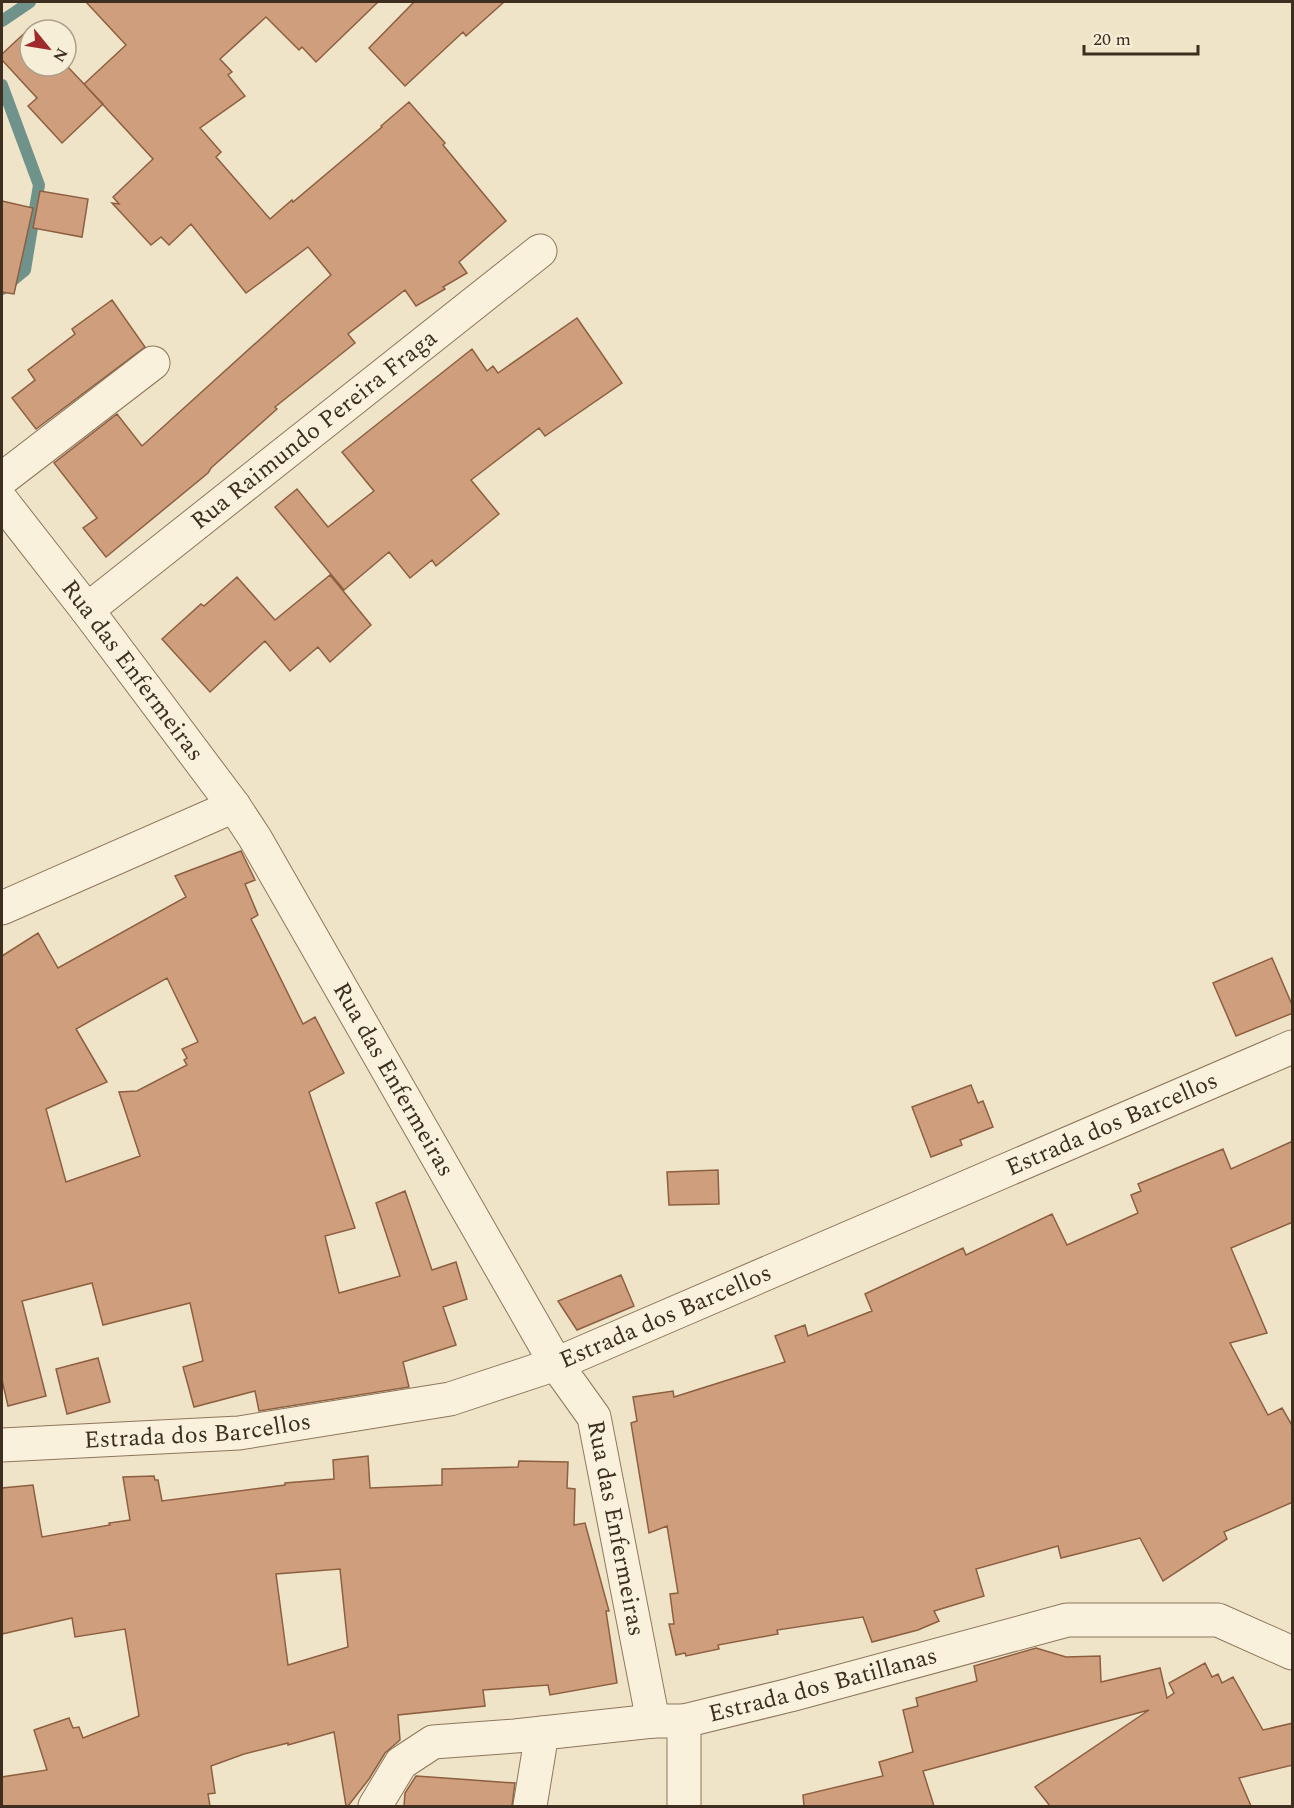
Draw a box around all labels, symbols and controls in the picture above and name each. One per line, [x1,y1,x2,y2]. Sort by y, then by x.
north arrow [18,18,78,78]
scale bar [1084,18,1198,56]
text: 20 m [1093,26,1131,53]
text: N [46,43,74,67]
street label: Rua Raimundo Pereira Fraga [183,321,445,539]
street label: Rua das Enfermeiras [52,572,213,769]
street label: Rua das Enfermeiras [323,976,463,1184]
street label: Estrada dos Barcellos [1000,1063,1224,1186]
street label: Estrada dos Barcellos [554,1255,777,1378]
street label: Estrada dos Barcellos [83,1404,313,1459]
street label: Rua das Enfermeiras [577,1417,654,1639]
street label: Estrada dos Batillanas [705,1638,941,1732]

